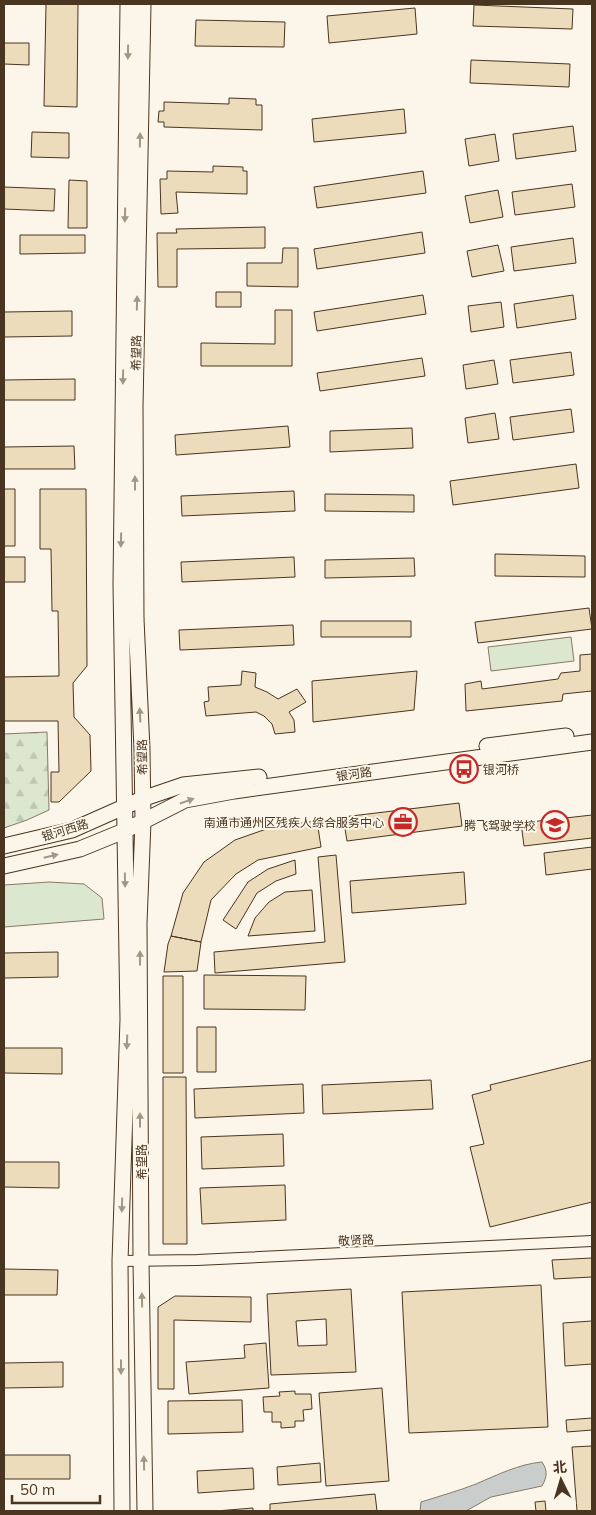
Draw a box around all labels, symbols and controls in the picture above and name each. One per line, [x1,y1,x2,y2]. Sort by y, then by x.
one-way arrow [124,45,132,61]
one-way arrow [136,132,144,148]
one-way arrow [121,207,129,223]
one-way arrow [133,294,141,310]
street label: 希望路 [128,335,144,371]
one-way arrow [119,370,127,386]
one-way arrow [131,474,139,490]
one-way arrow [117,532,125,548]
one-way arrow [136,707,144,723]
street label: 希望路 [134,739,150,775]
bus stop icon: 银河桥 [449,754,479,784]
place label: 银河桥 [483,762,519,777]
street label: 银河路 [335,764,373,784]
one-way arrow [179,797,194,804]
office icon: 南通市通州区残疾人综合服务中心 [388,807,418,837]
school or university icon: 腾飞驾驶学校 [540,810,570,840]
place label: 南通市通州区残疾人综合服务中心 [204,815,384,830]
street label: 银河西路 [40,816,90,844]
place label: 腾飞驾驶学校 [464,818,536,833]
one-way arrow [44,851,60,859]
one-way arrow [121,872,129,888]
one-way arrow [136,949,144,965]
one-way arrow [123,1034,131,1050]
one-way arrow [136,1112,144,1128]
street label: 希望路 [134,1144,149,1180]
one-way arrow [118,1197,126,1213]
street label: 敬贤路 [338,1232,374,1248]
one-way arrow [138,1292,146,1308]
one-way arrow [117,1359,125,1375]
one-way arrow [140,1454,148,1470]
north arrow [536,1455,586,1505]
text: 北 [552,1457,568,1477]
scale bar [12,1472,100,1504]
text: 50 m [20,1480,55,1499]

